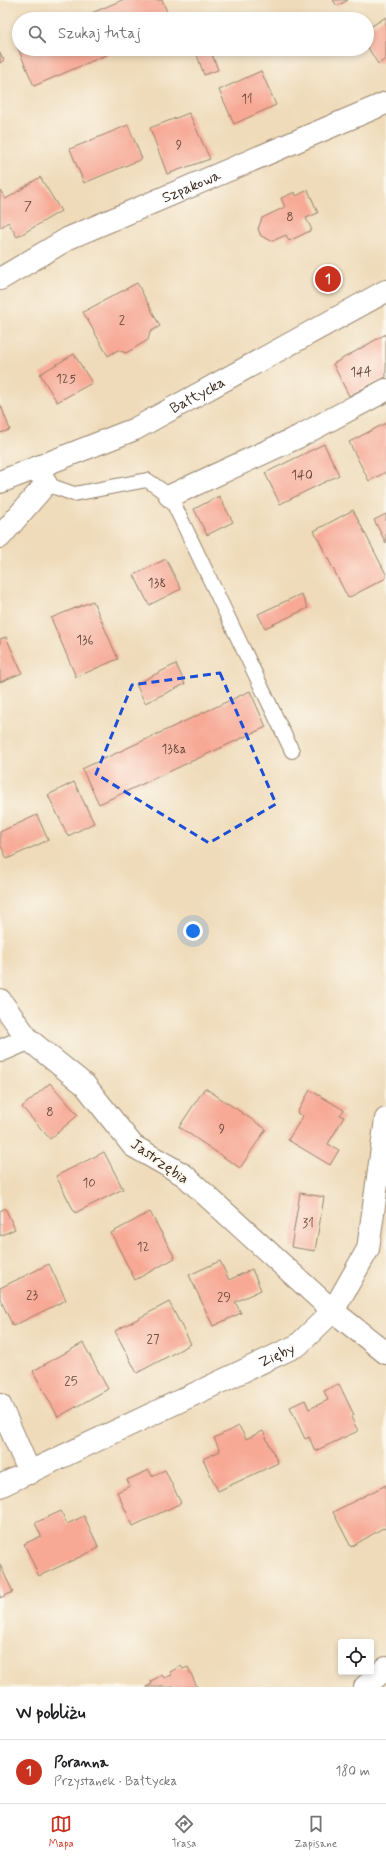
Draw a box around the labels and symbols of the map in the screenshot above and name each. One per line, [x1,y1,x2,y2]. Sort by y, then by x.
house number: 11 [241,91,253,108]
house number: 9 [176,137,182,154]
street label: Szpakowa [159,165,225,208]
house number: 7 [24,198,32,215]
house number: 8 [286,209,294,226]
pin: 1 [315,264,341,294]
house number: 2 [119,312,126,329]
house number: 144 [350,364,372,381]
house number: 125 [56,371,76,388]
street label: Bałtycka [166,372,229,419]
house number: 140 [291,467,313,484]
house number: 138 [148,575,166,592]
house number: 136 [76,632,94,649]
house number: 138a [161,741,187,758]
your location [183,921,203,941]
house number: 8 [46,1104,54,1121]
house number: 9 [219,1121,225,1138]
street label: Jastrzębia [126,1134,193,1189]
house number: 10 [82,1175,96,1192]
house number: 31 [302,1215,314,1232]
house number: 12 [137,1239,149,1256]
house number: 23 [26,1287,38,1304]
house number: 29 [217,1289,231,1306]
house number: 27 [147,1331,160,1348]
street label: Zięby [256,1339,298,1373]
house number: 25 [64,1373,78,1390]

